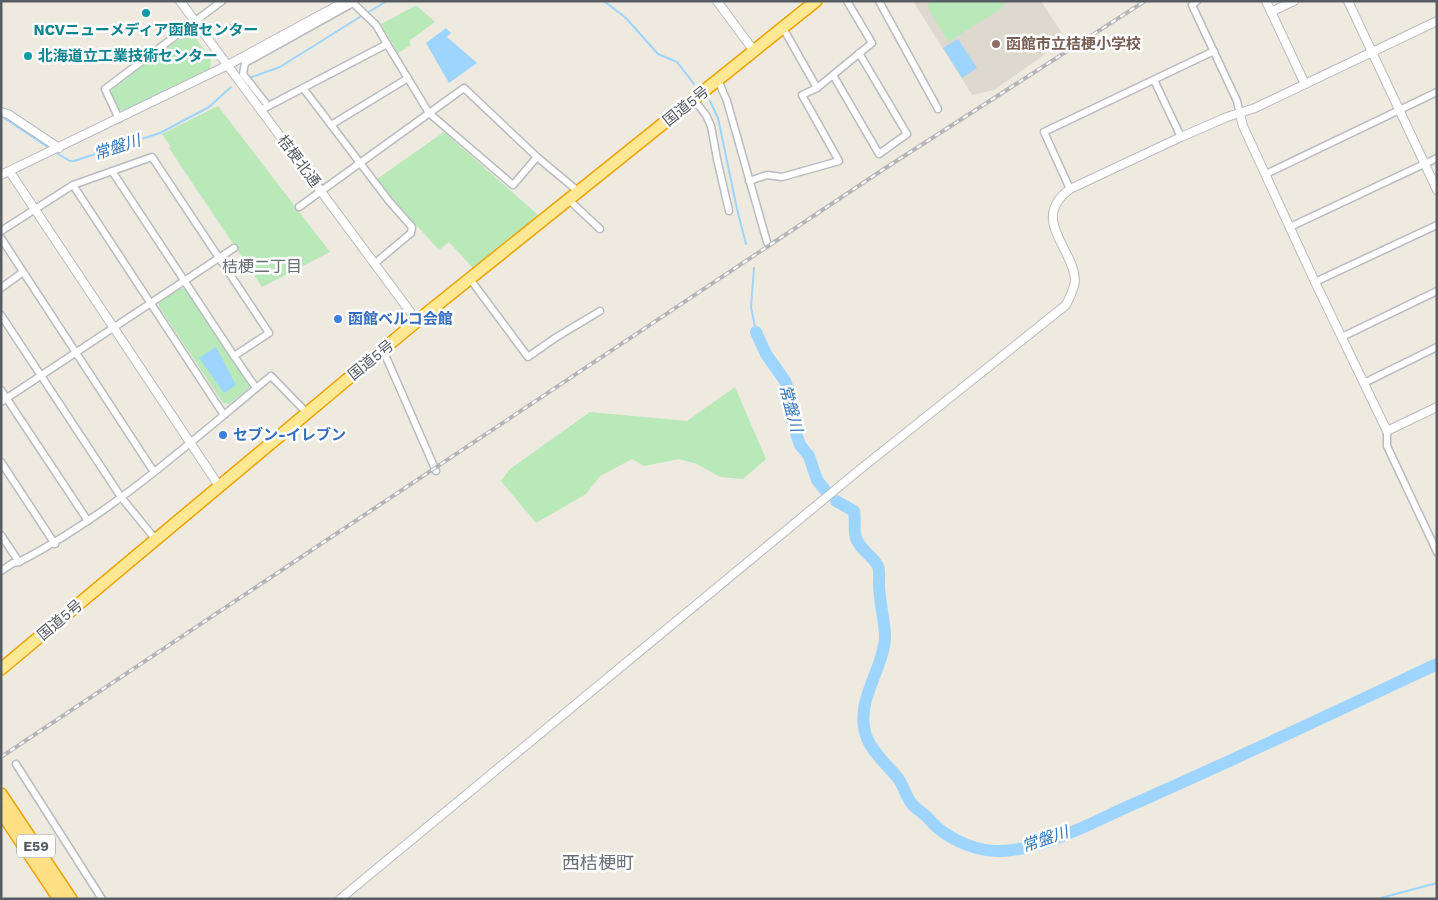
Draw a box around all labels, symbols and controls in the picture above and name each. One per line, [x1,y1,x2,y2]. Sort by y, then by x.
marker: NCVニューメディア函館センター [140,7,152,19]
place label: NCVニューメディア函館センター [34,21,258,39]
place label: 函館市立桔梗小学校 [1006,35,1141,53]
marker: 函館市立桔梗小学校 [990,38,1002,50]
place label: 北海道立工業技術センター [38,47,218,65]
marker: 北海道立工業技術センター [22,50,34,62]
street label: 国道5号 [659,82,713,130]
water label: 常盤川 [91,130,145,163]
street label: 桔梗北通 [274,132,324,190]
district label: 桔梗二丁目 [222,257,302,276]
place label: 函館ベルコ会館 [348,310,453,328]
marker: 函館ベルコ会館 [332,313,344,325]
street label: 国道5号 [344,336,398,384]
water label: 常盤川 [776,382,807,436]
place label: セブン-イレブン [233,426,346,444]
marker: セブン-イレブン [217,429,229,441]
street label: 国道5号 [34,596,86,644]
water label: 常盤川 [1019,822,1073,856]
road number: E59 [17,834,55,858]
district label: 西桔梗町 [562,852,634,873]

